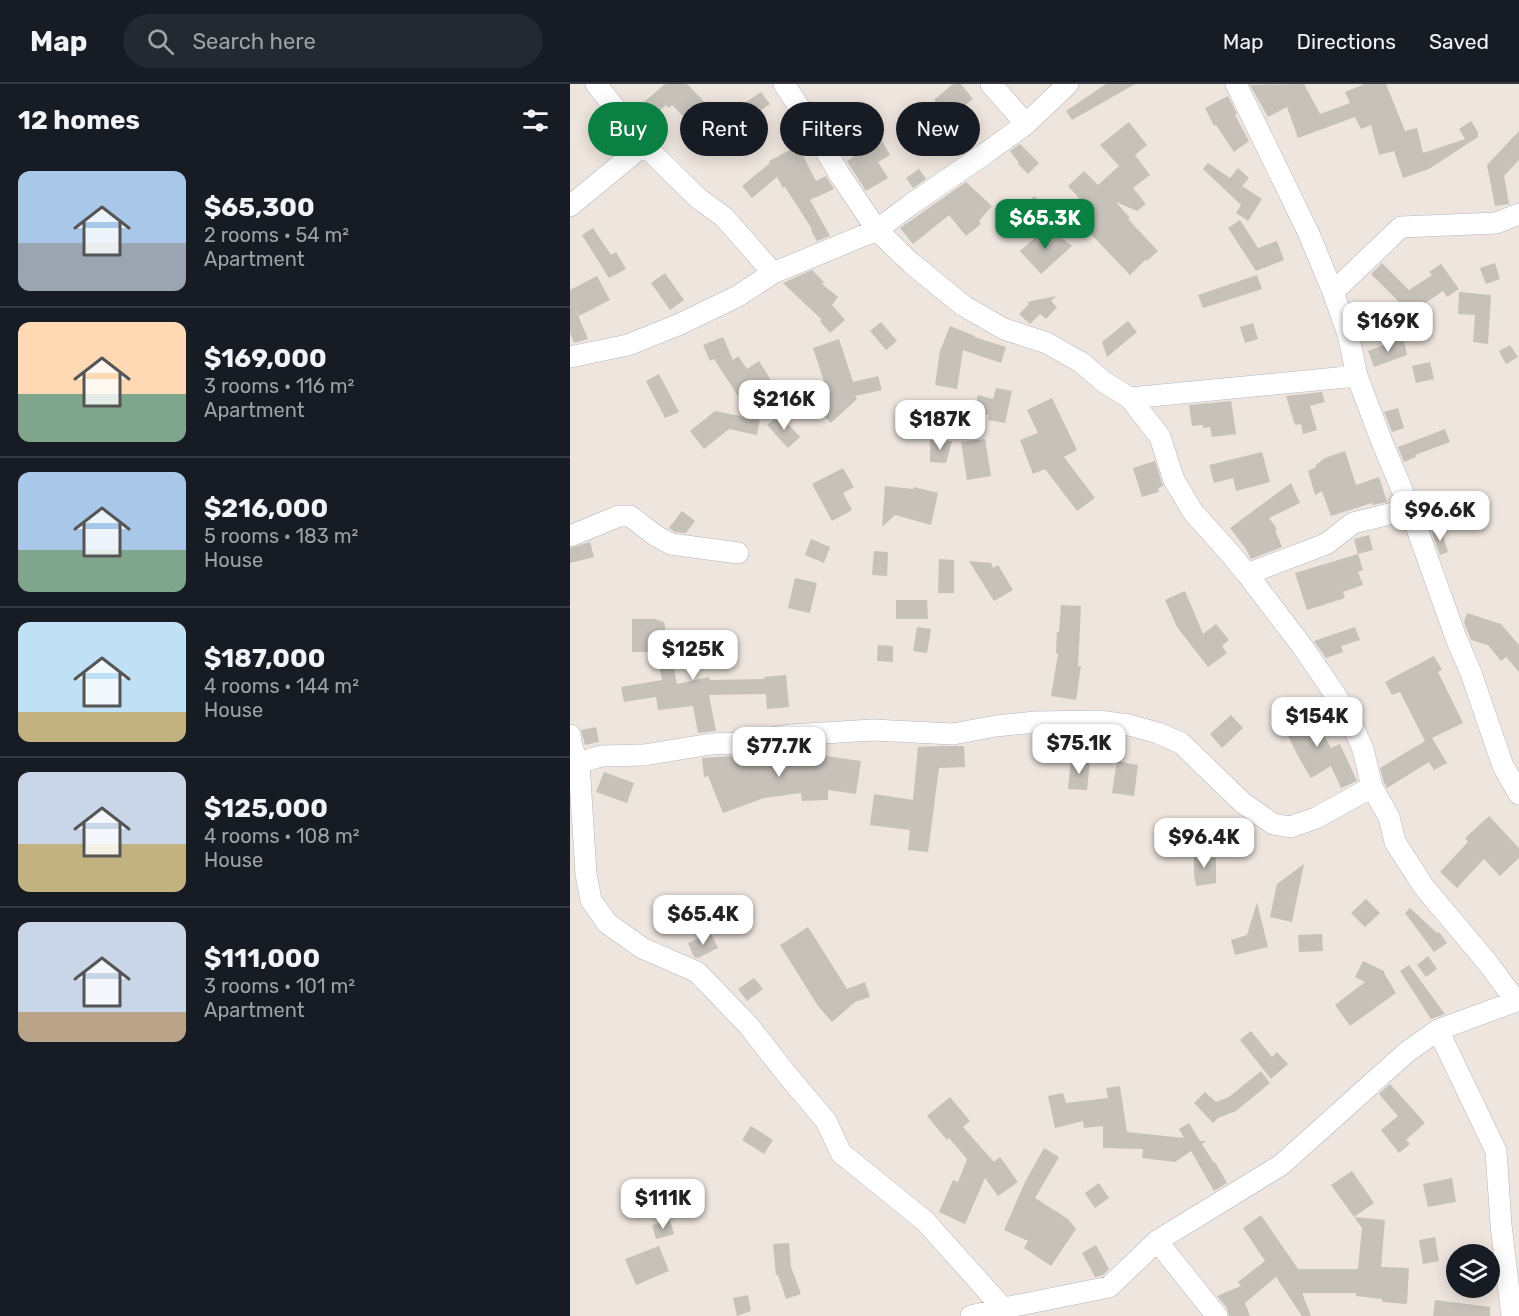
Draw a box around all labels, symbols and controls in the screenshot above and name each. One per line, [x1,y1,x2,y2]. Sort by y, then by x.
search box [123,14,543,68]
text: Map [30,25,87,58]
icon: search [144,25,177,58]
text: Search here [192,28,316,55]
text: Map [1223,29,1264,54]
text: Directions [1297,29,1396,54]
text: Saved [1429,29,1489,54]
chip: Buy [588,102,668,156]
chip: Rent [680,102,768,156]
chip: Filters [780,102,884,156]
chip: New [896,102,980,156]
icon: filters [519,104,552,137]
text: 12 homes [18,105,140,136]
text: $65,300 [204,192,315,223]
icon: home [66,195,138,267]
pin: $65.3K [996,199,1094,250]
text: $65.3K [1009,206,1081,230]
text: 2 rooms · 54 m² [204,223,349,247]
text: Apartment [204,247,305,271]
pin: $169K [1346,302,1430,353]
text: $169K [1357,309,1419,333]
text: $169,000 [204,343,327,374]
icon: home [66,346,138,418]
text: 3 rooms · 116 m² [204,374,354,398]
pin: $216K [742,380,826,431]
text: $216K [753,387,815,411]
text: Apartment [204,398,305,422]
pin: $187K [898,400,982,451]
text: $187K [909,407,971,431]
pin: $96.6K [1391,491,1489,542]
text: $216,000 [204,493,328,524]
icon: home [66,496,138,568]
text: $96.6K [1405,498,1475,522]
text: 5 rooms · 183 m² [204,524,358,548]
text: House [204,548,263,572]
pin: $125K [651,630,735,681]
text: $125K [662,637,724,661]
text: $187,000 [204,643,325,674]
icon: home [66,646,138,718]
text: 4 rooms · 144 m² [204,674,359,698]
pin: $154K [1275,697,1359,748]
text: House [204,698,263,722]
text: $154K [1285,704,1349,728]
pin: $75.1K [1030,724,1128,775]
pin: $77.7K [730,727,828,778]
text: $75.1K [1046,731,1112,755]
text: $77.7K [747,734,811,758]
text: $125,000 [204,793,328,824]
icon: home [66,796,138,868]
pin: $96.4K [1155,818,1253,869]
text: 4 rooms · 108 m² [204,824,360,848]
text: $96.4K [1168,825,1240,849]
text: House [204,848,263,872]
pin: $65.4K [654,895,752,946]
text: $65.4K [667,902,739,926]
text: $111,000 [204,943,320,974]
icon: home [66,946,138,1018]
text: 3 rooms · 101 m² [204,974,355,998]
text: Apartment [204,998,305,1022]
pin: $111K [621,1179,705,1230]
text: $111K [635,1186,691,1210]
map controls [1446,1244,1500,1298]
button: layers [1446,1244,1500,1298]

